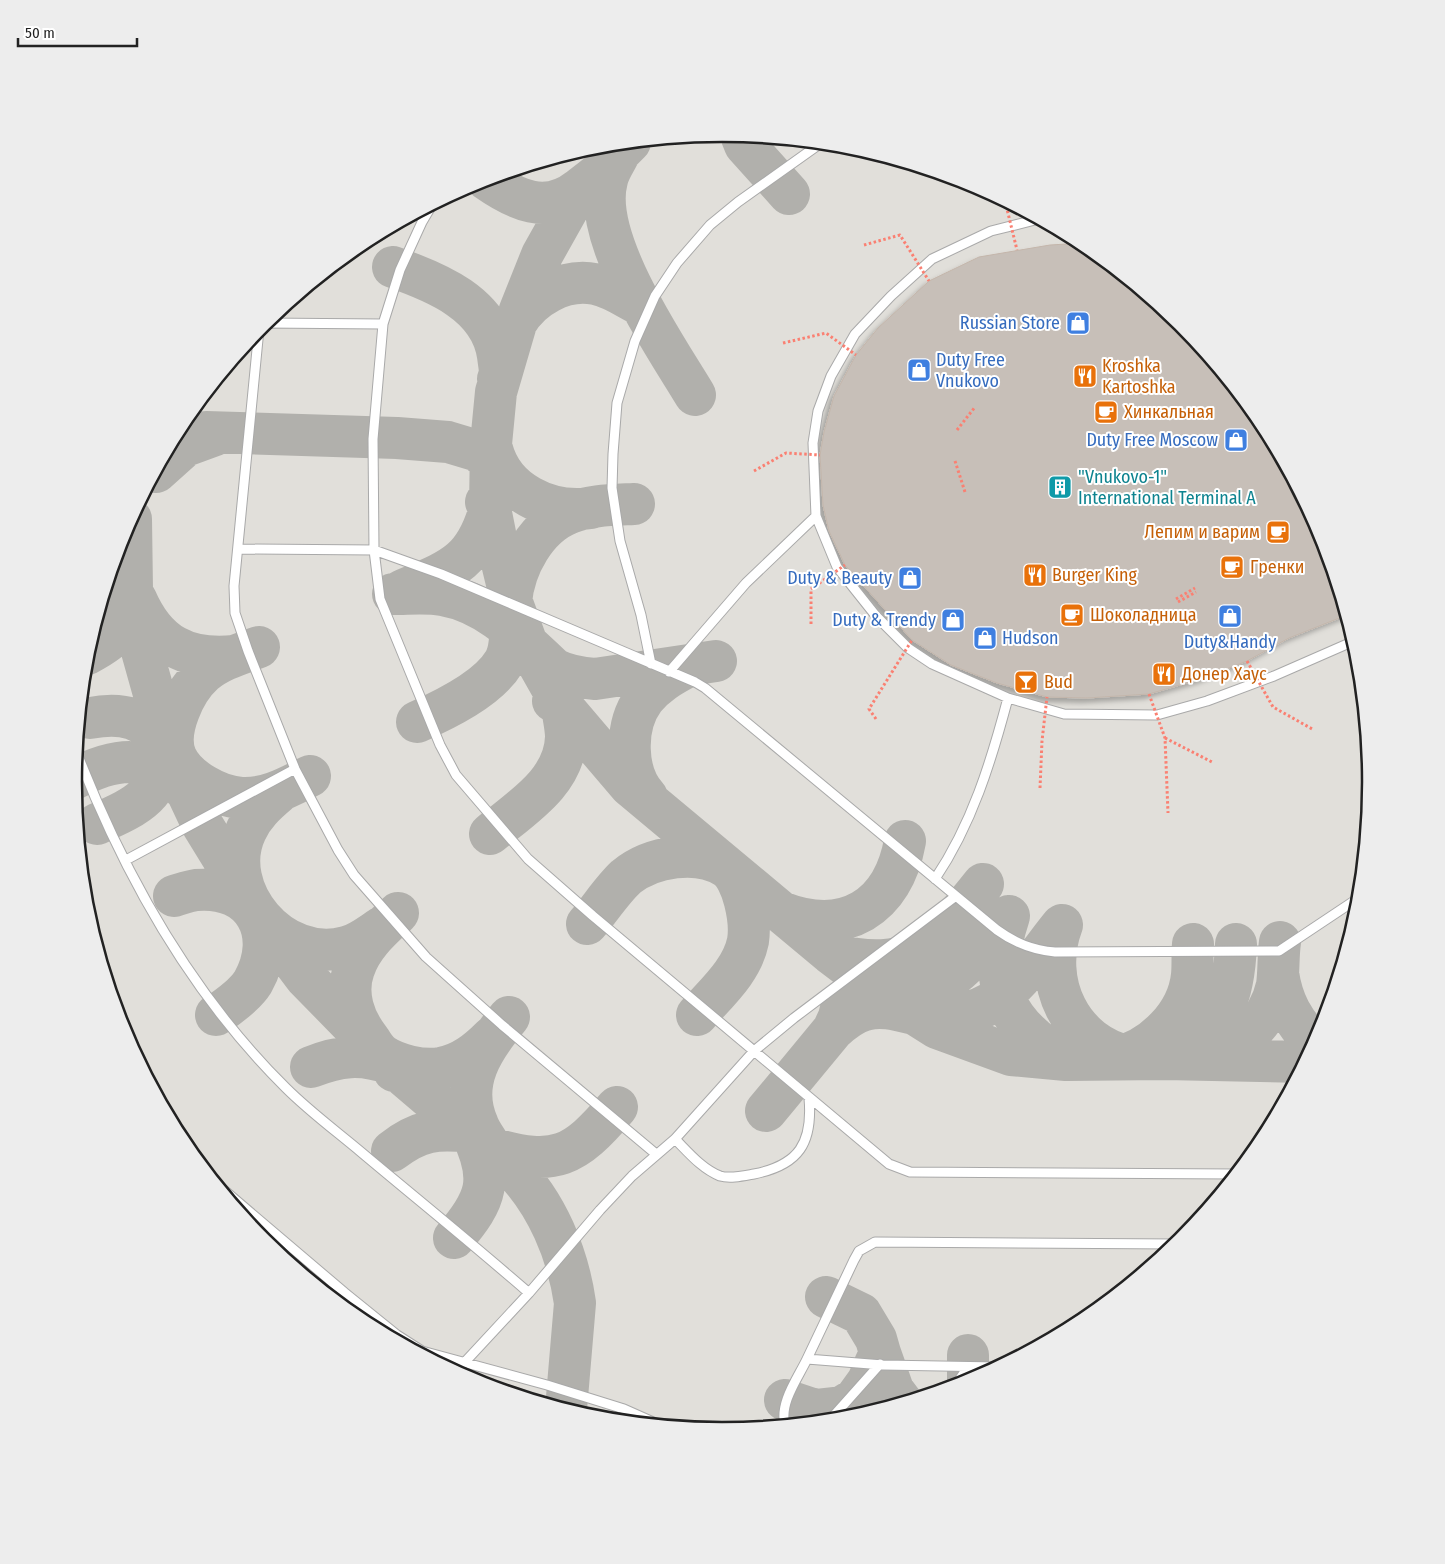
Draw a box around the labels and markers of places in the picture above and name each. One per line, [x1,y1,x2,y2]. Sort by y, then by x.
shop icon: Russian Store [1065,310,1091,336]
place label: Russian Store [960,312,1060,334]
place label: Duty Free Vnukovo [936,349,1005,392]
place label: Kroshka Kartoshka [1102,355,1176,398]
shop icon: Duty Free Vnukovo [906,357,932,383]
restaurant icon: Kroshka Kartoshka [1072,363,1098,389]
cafe icon: Хинкальная [1093,399,1119,425]
place label: Хинкальная [1124,401,1214,423]
shop icon: Duty Free Moscow [1223,427,1249,453]
place label: Duty Free Moscow [1086,429,1218,451]
place label: "Vnukovo-1" International Terminal A [1078,466,1256,509]
building icon: "Vnukovo-1" International Terminal A [1047,474,1073,500]
cafe icon: Лепим и варим [1265,519,1291,545]
place label: Лепим и варим [1144,521,1260,543]
cafe icon: Гренки [1219,554,1245,580]
place label: Гренки [1250,556,1304,578]
restaurant icon: Burger King [1022,562,1048,588]
place label: Burger King [1052,564,1137,586]
shop icon: Duty & Beauty [897,565,923,591]
place label: Duty & Beauty [787,567,892,589]
cafe icon: Шоколадница [1059,602,1085,628]
shop icon: Duty&Handy [1217,603,1243,629]
place label: Шоколадница [1090,604,1197,626]
shop icon: Duty & Trendy [940,607,966,633]
place label: Duty & Trendy [832,609,936,631]
shop icon: Hudson [972,625,998,651]
place label: Hudson [1002,627,1059,649]
place label: Duty&Handy [1184,631,1276,653]
restaurant icon: Донер Хаус [1151,661,1177,687]
place label: Донер Хаус [1181,663,1267,685]
bar icon: Bud [1013,669,1039,695]
place label: Bud [1044,671,1073,693]

